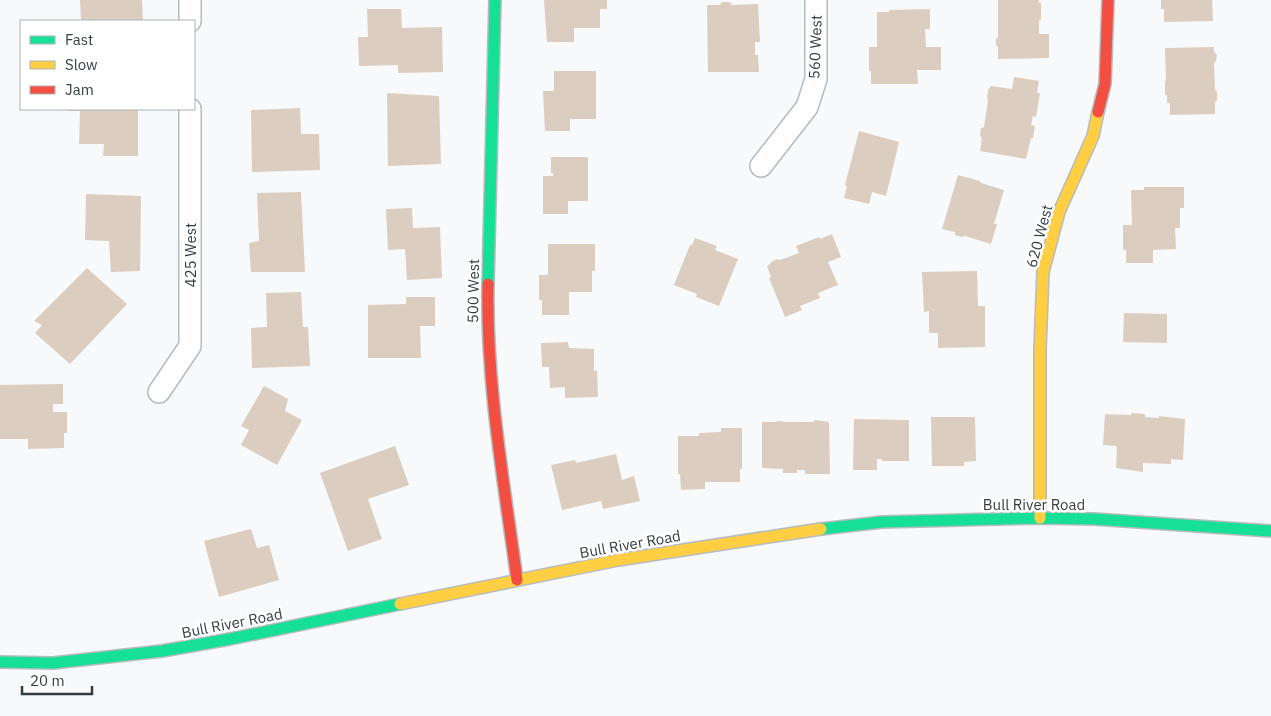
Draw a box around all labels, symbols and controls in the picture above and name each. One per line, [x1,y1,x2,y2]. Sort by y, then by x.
street label: 560 West [804,14,826,80]
legend [20,20,195,110]
text: Fast [65,30,93,49]
text: Slow [65,55,98,74]
text: Jam [65,80,94,99]
street label: 620 West [1021,202,1057,270]
street label: 425 West [181,223,200,287]
street label: 500 West [463,259,483,323]
street label: Bull River Road [983,495,1085,514]
street label: Bull River Road [578,526,682,562]
street label: Bull River Road [180,604,284,642]
scale bar [22,664,92,696]
text: 20 m [30,671,65,690]

